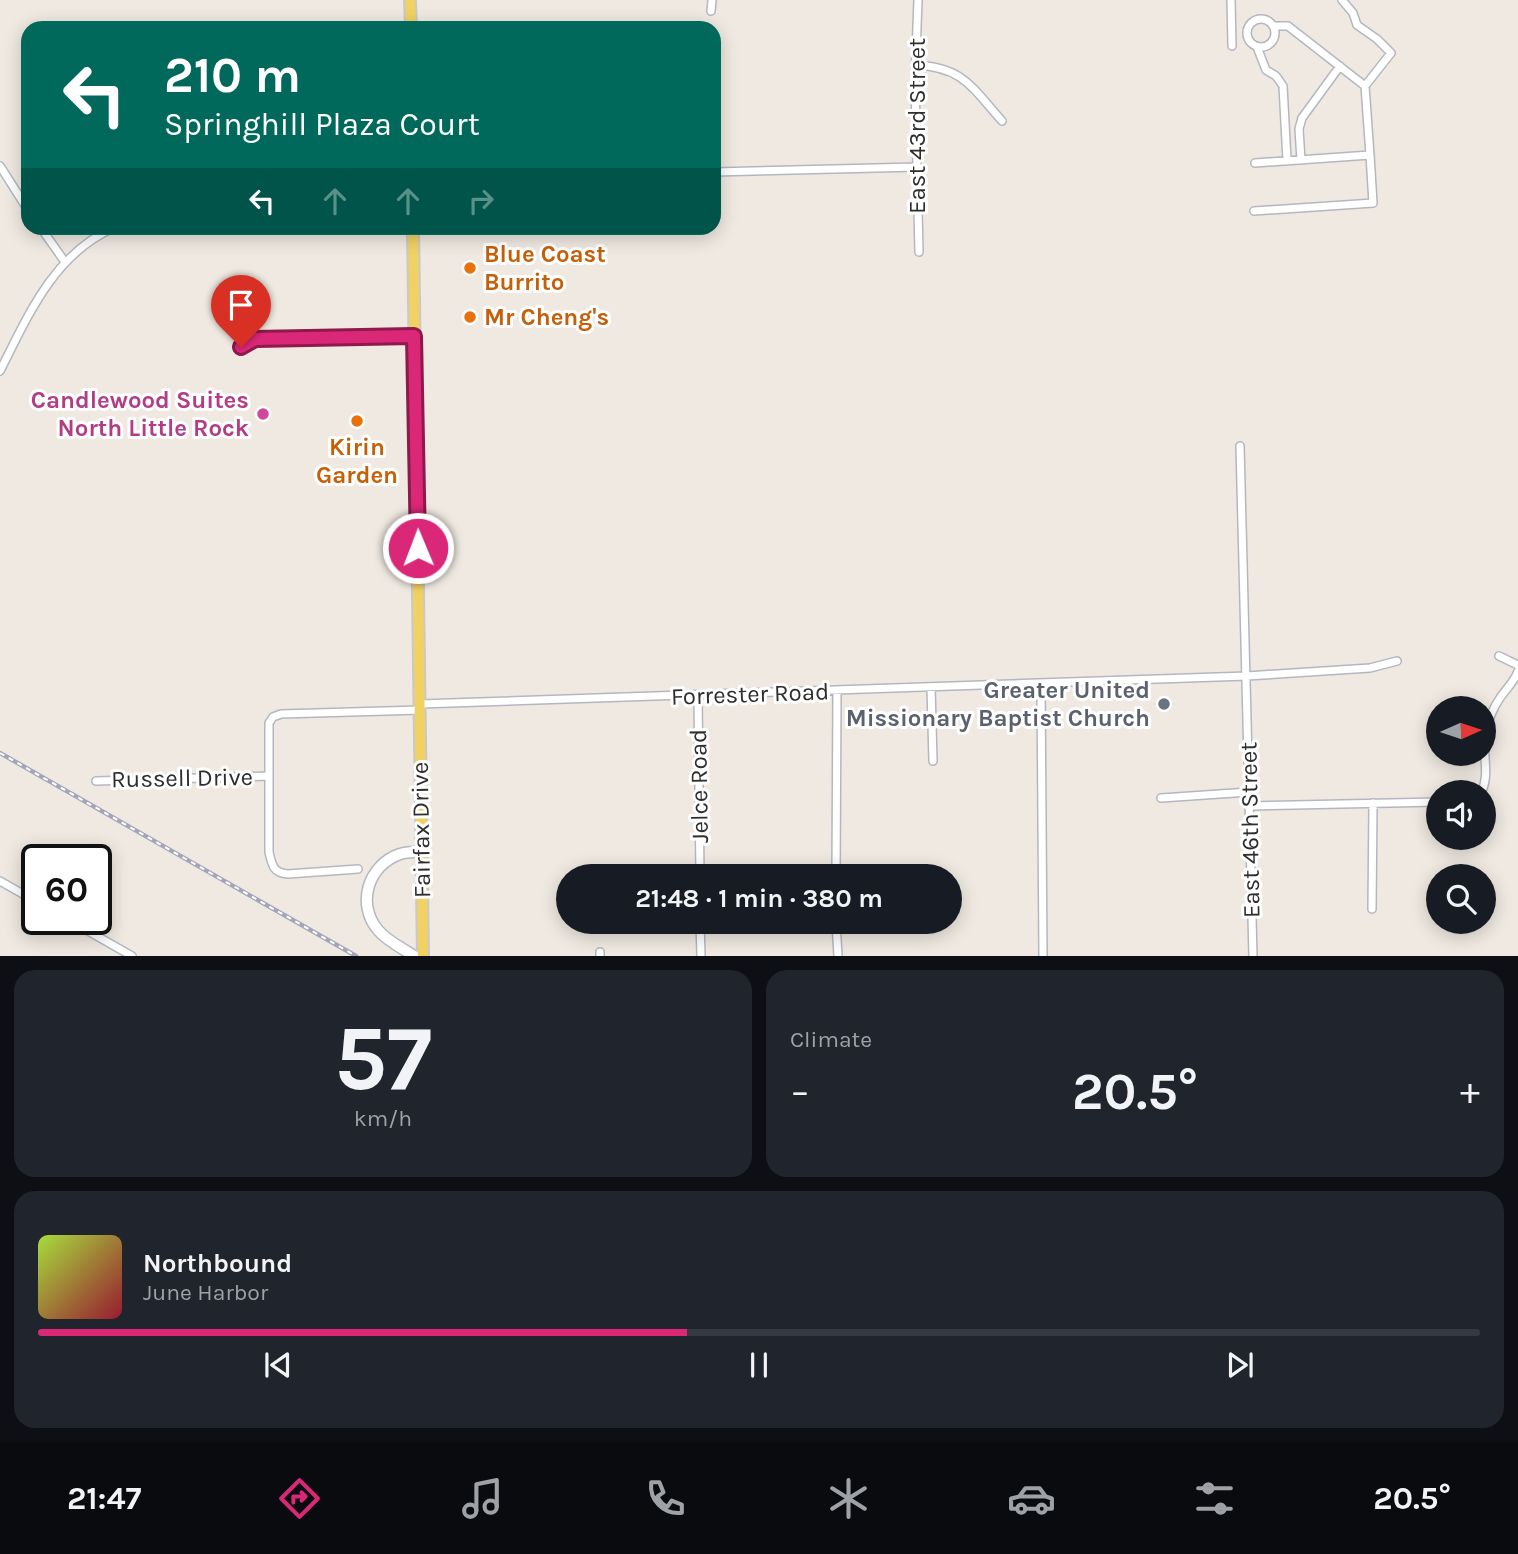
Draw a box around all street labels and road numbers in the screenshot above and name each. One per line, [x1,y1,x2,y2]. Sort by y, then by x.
street label: East 43rd Street [903,38,931,214]
street label: Forrester Road [670,677,830,711]
street label: Jelce Road [684,729,714,843]
street label: East 46th Street [1234,742,1266,918]
street label: Fairfax Drive [406,762,436,898]
street label: Russell Drive [111,763,253,793]

